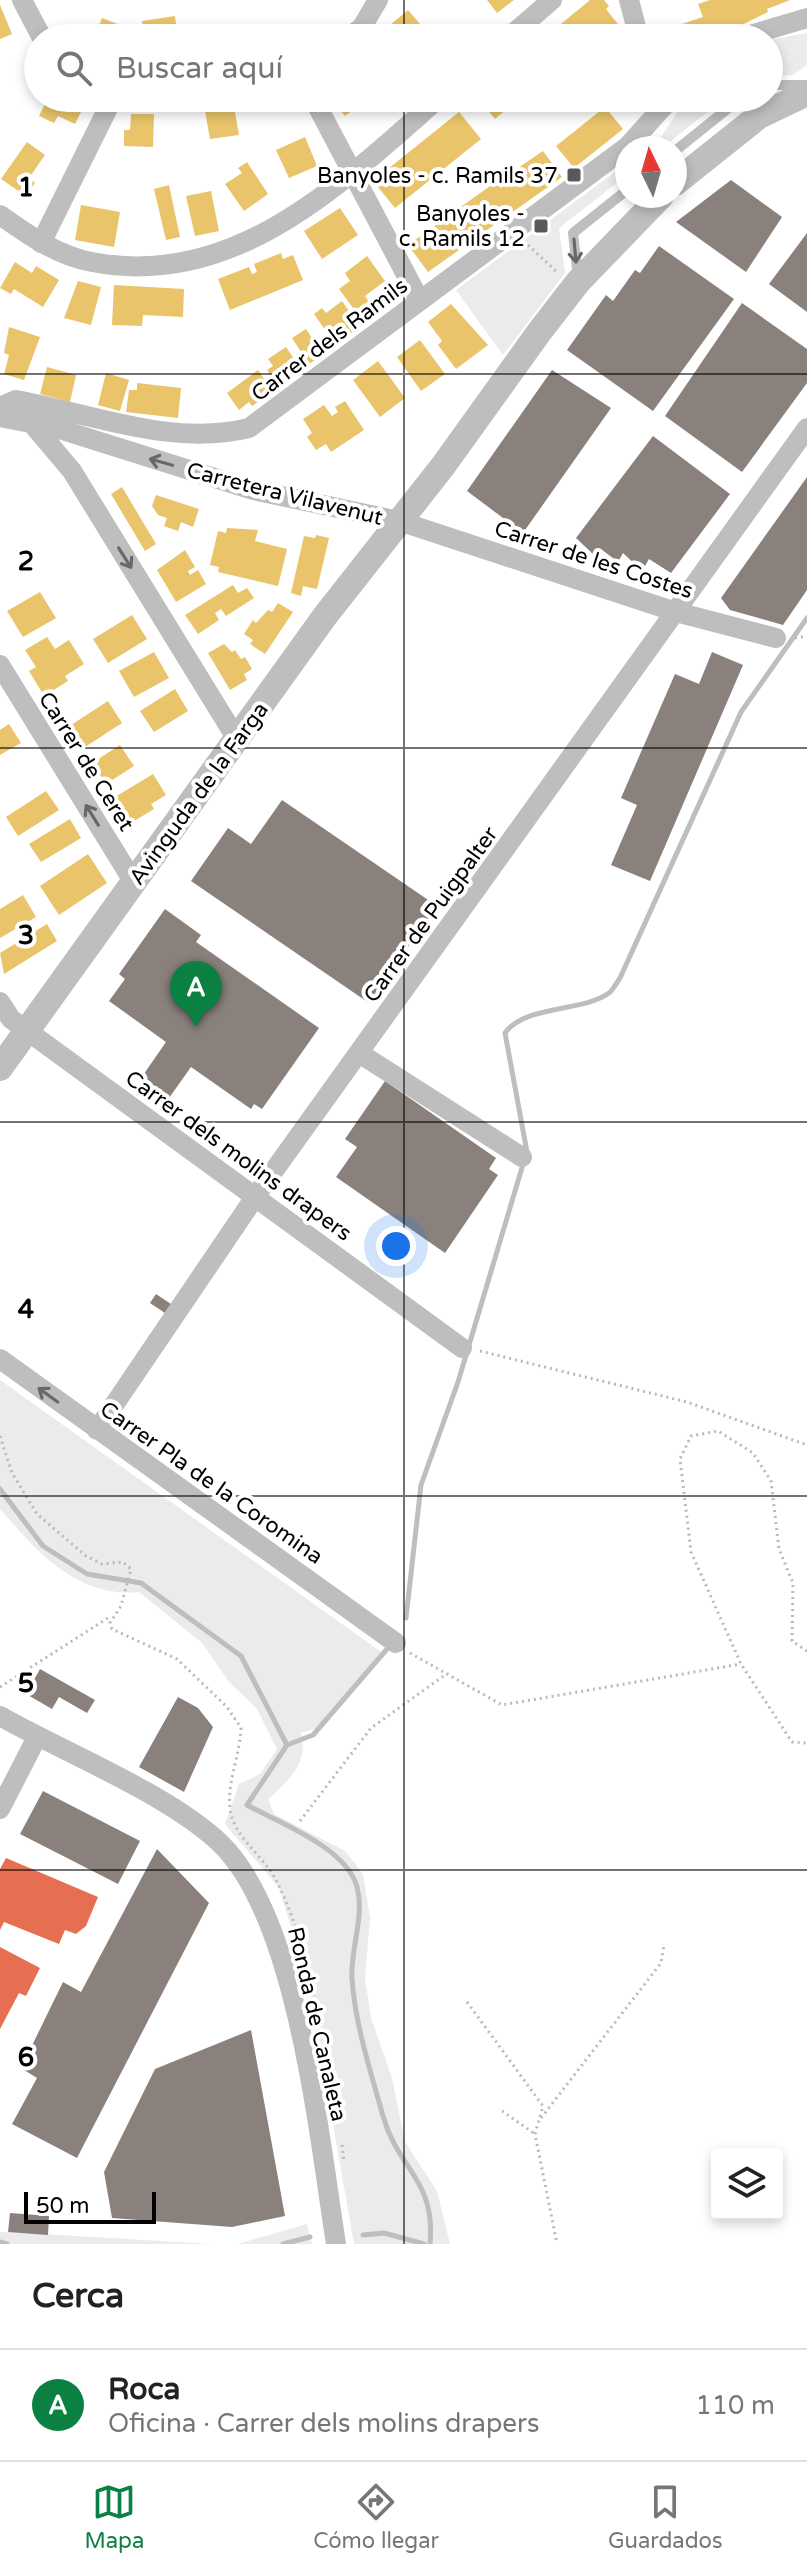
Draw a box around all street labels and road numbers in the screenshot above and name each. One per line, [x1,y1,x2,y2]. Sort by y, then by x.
street label: Carrer dels Ramils [246,273,413,407]
street label: Carretera Vilavenut [184,457,385,531]
street label: Carrer de les Costes [491,516,696,604]
street label: Carrer de Ceret [33,687,139,836]
street label: Avinguda de la Farga [124,697,274,890]
street label: Carrer de Puigpalter [358,821,504,1008]
street label: Carrer dels molins drapers [120,1065,357,1247]
street label: Carrer Pla de la Coromina [95,1396,328,1570]
street label: Ronda de Canaleta [282,1925,352,2124]

